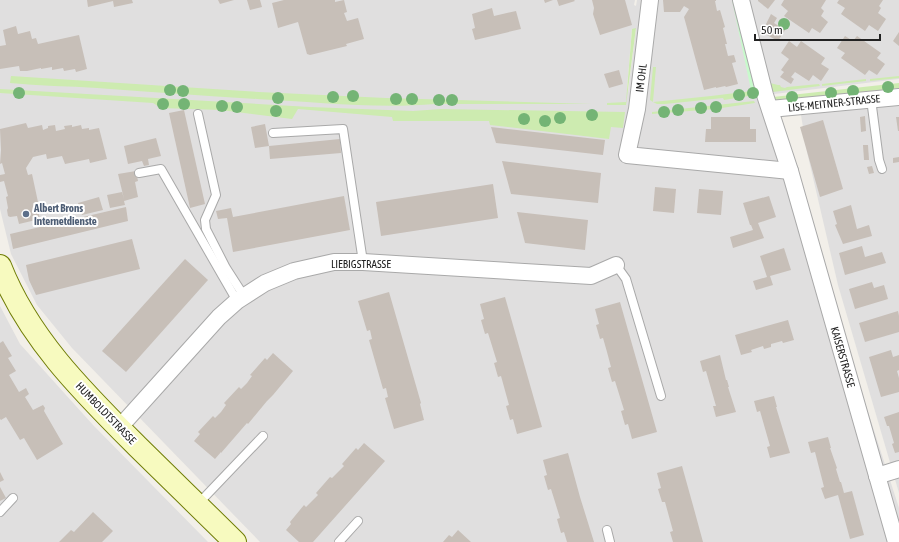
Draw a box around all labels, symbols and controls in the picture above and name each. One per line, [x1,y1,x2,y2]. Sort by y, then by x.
scale bar [755,16,880,42]
text: 50 m [761,23,783,37]
street label: IM OHL [633,62,649,93]
street label: LISE-MEITNER-STRASSE [787,92,881,114]
place label: Albert Brons Internetdienste [33,202,97,227]
marker: Albert Brons Internetdienste [21,209,31,219]
street label: LIEBIGSTRASSE [331,258,391,270]
street label: KAISERSTRASSE [829,325,857,389]
street label: HUMBOLDTSTRASSE [73,380,139,447]

